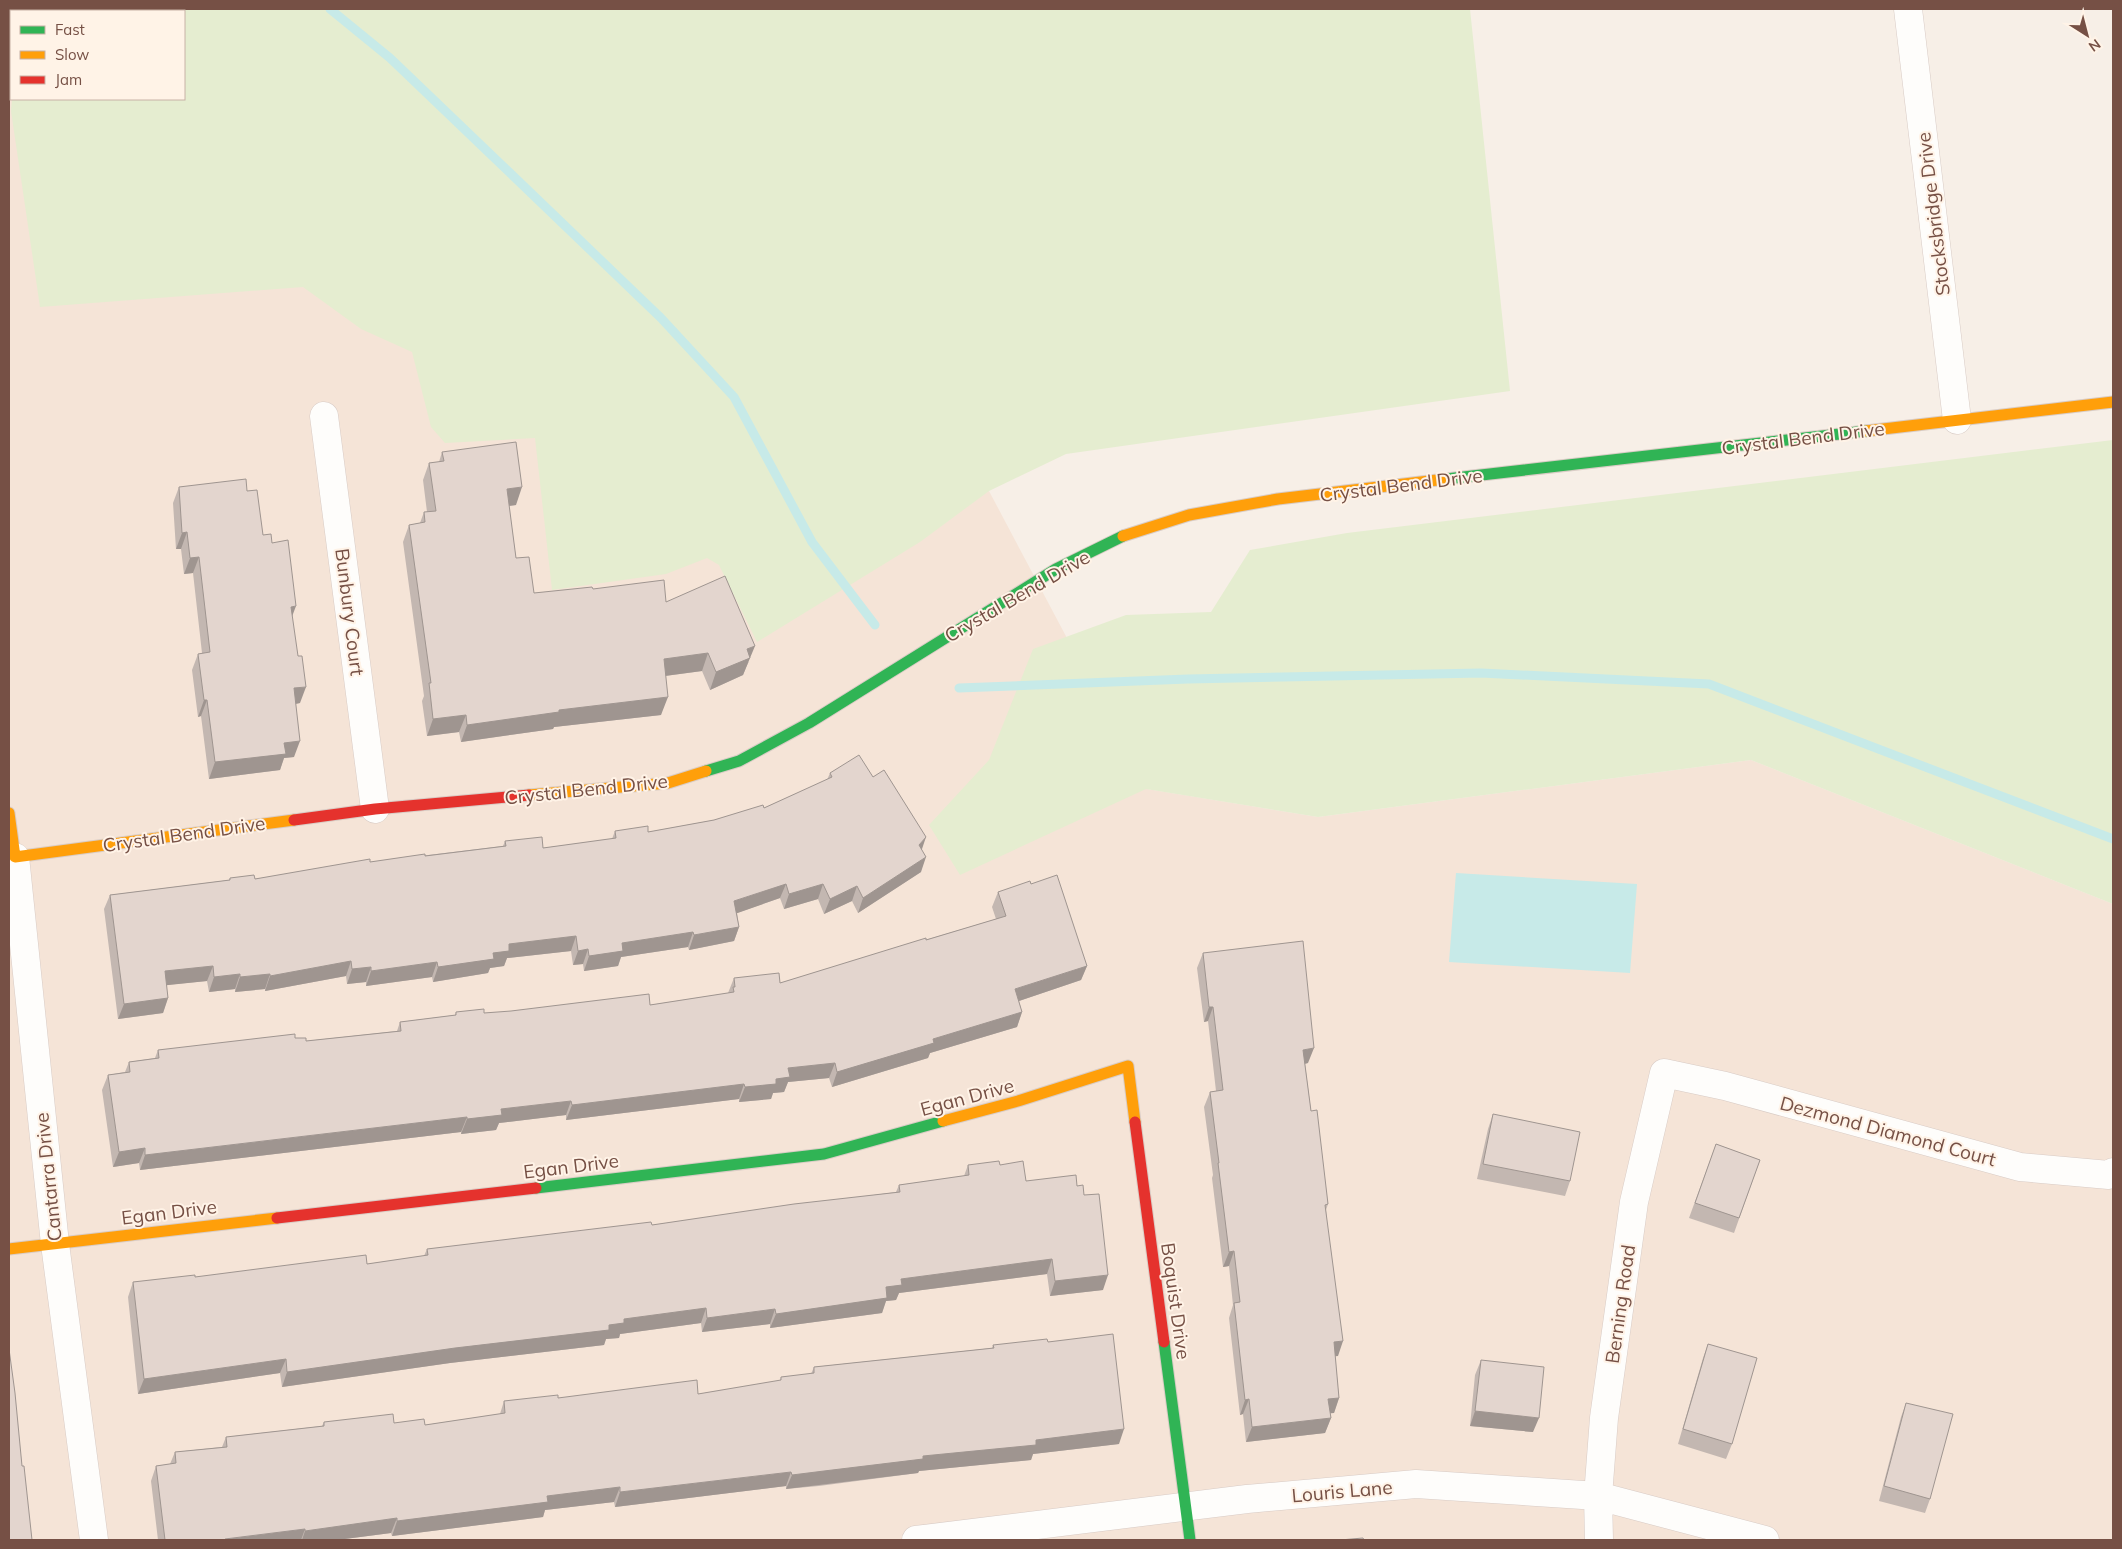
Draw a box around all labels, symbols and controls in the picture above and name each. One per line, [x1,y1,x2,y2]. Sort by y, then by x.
legend [10,10,185,100]
north arrow [2062,10,2112,60]
text: Fast [55,20,85,39]
text: N [2085,35,2104,56]
text: Slow [55,45,89,64]
text: Jam [55,70,82,89]
street label: Stocksbridge Drive [1911,131,1955,297]
street label: Crystal Bend Drive [1720,416,1886,460]
street label: Crystal Bend Drive [1318,463,1484,507]
street label: Crystal Bend Drive [940,545,1094,647]
street label: Bunbury Court [330,547,370,677]
street label: Crystal Bend Drive [503,769,669,809]
street label: Crystal Bend Drive [101,811,267,857]
street label: Egan Drive [918,1073,1016,1121]
street label: Dezmond Diamond Court [1777,1091,1999,1172]
street label: Cantarra Drive [29,1111,67,1243]
street label: Egan Drive [522,1148,620,1184]
street label: Egan Drive [120,1194,218,1230]
street label: Boquist Drive [1156,1241,1196,1361]
street label: Berning Road [1600,1243,1640,1365]
street label: Louris Lane [1291,1475,1393,1507]

